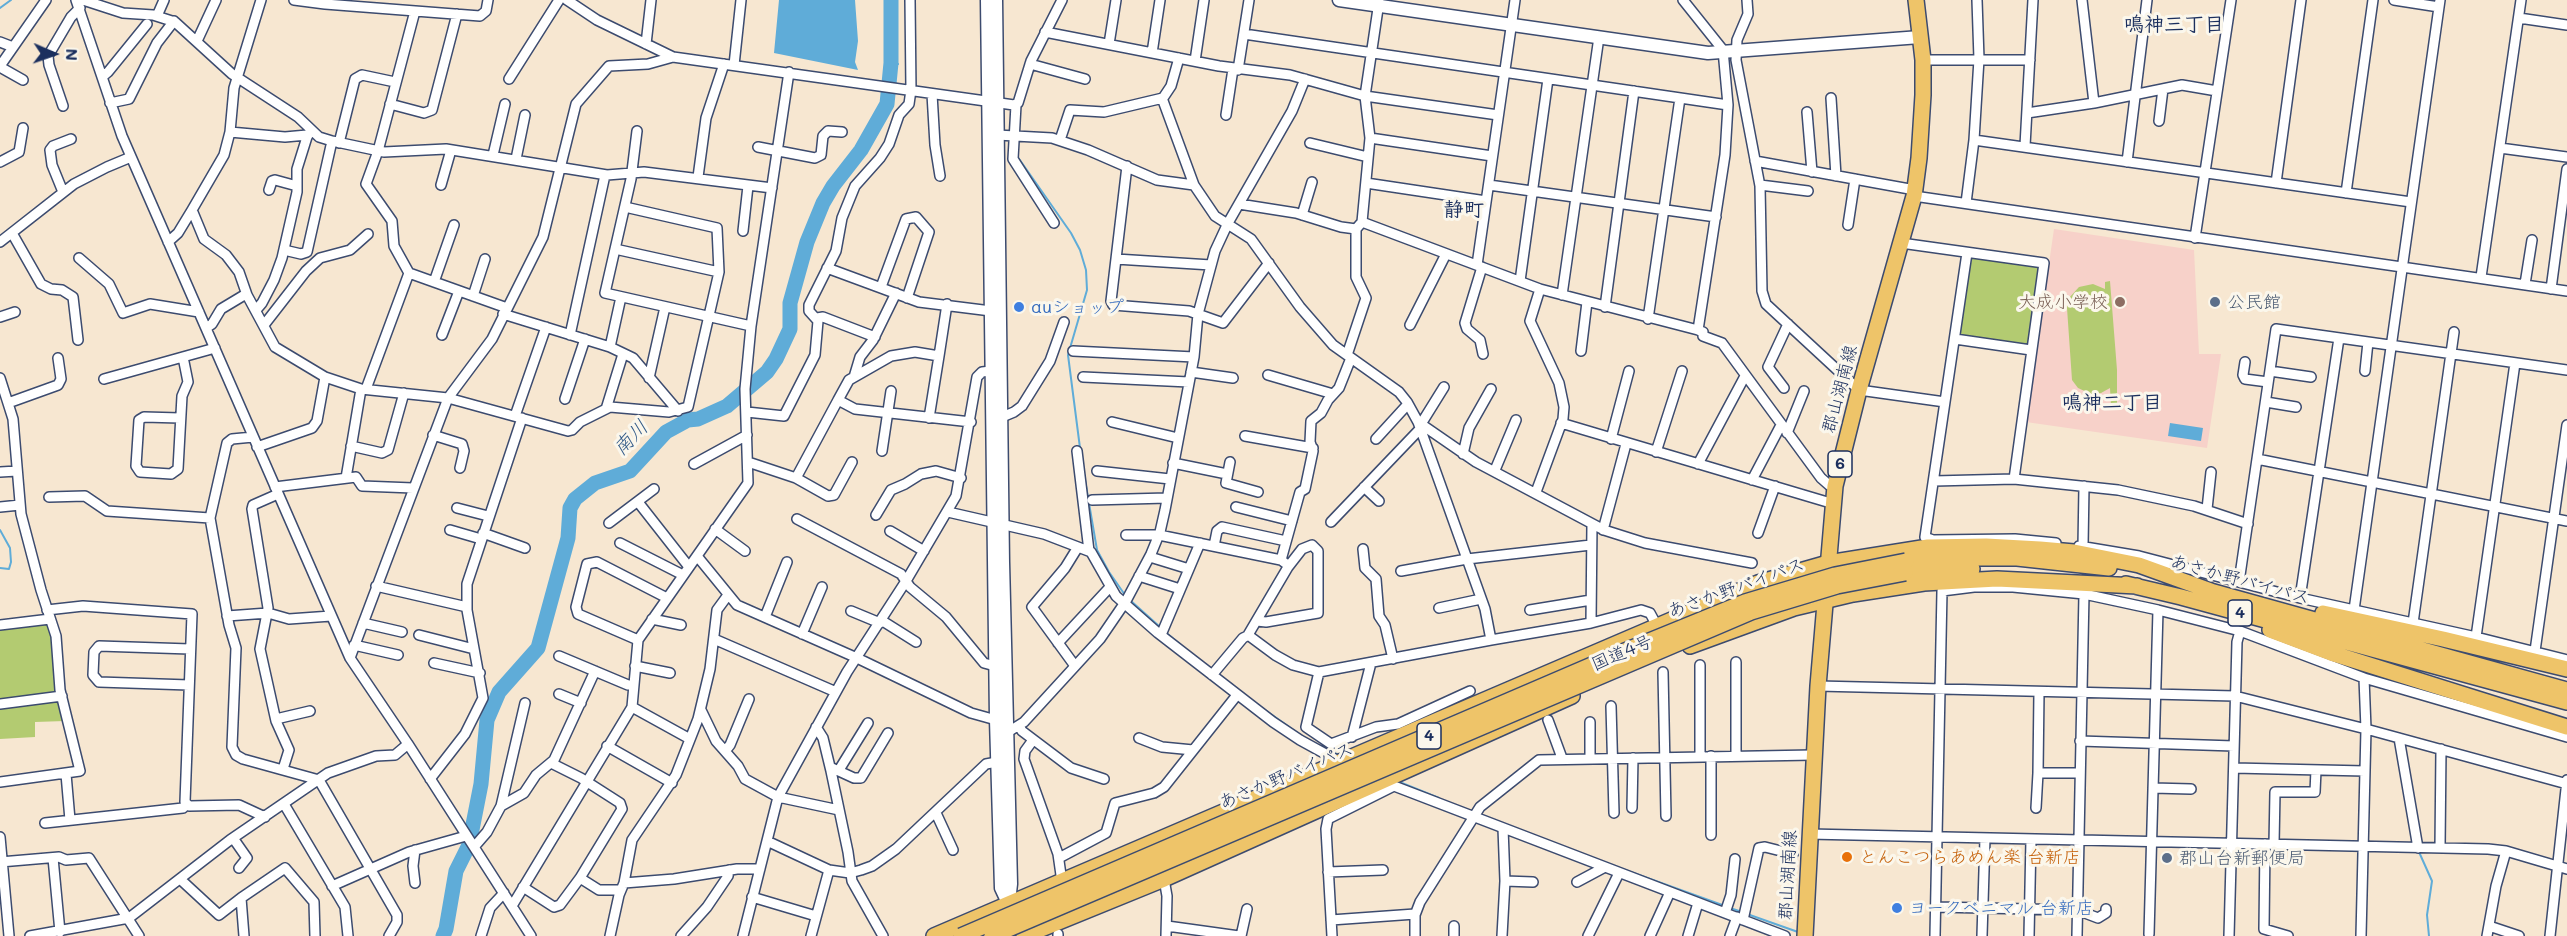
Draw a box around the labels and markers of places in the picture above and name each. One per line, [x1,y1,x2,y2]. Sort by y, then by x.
place label: 大成小学校 [2018,291,2108,313]
place label: 公民館 [2227,291,2281,313]
marker: 大成小学校 [2113,295,2127,309]
marker: 公民館 [2208,295,2222,309]
place label: auショップ [1031,296,1124,318]
marker: auショップ [1012,300,1026,314]
place label: とんこつらあめん楽 台新店 [1859,846,2081,868]
place label: 郡山台新郵便局 [2179,847,2305,869]
marker: とんこつらあめん楽 台新店 [1840,850,1854,864]
marker: 郡山台新郵便局 [2160,851,2174,865]
place label: ヨークベニマル 台新店 [1909,897,2094,919]
marker: ヨークベニマル 台新店 [1890,901,1904,915]

